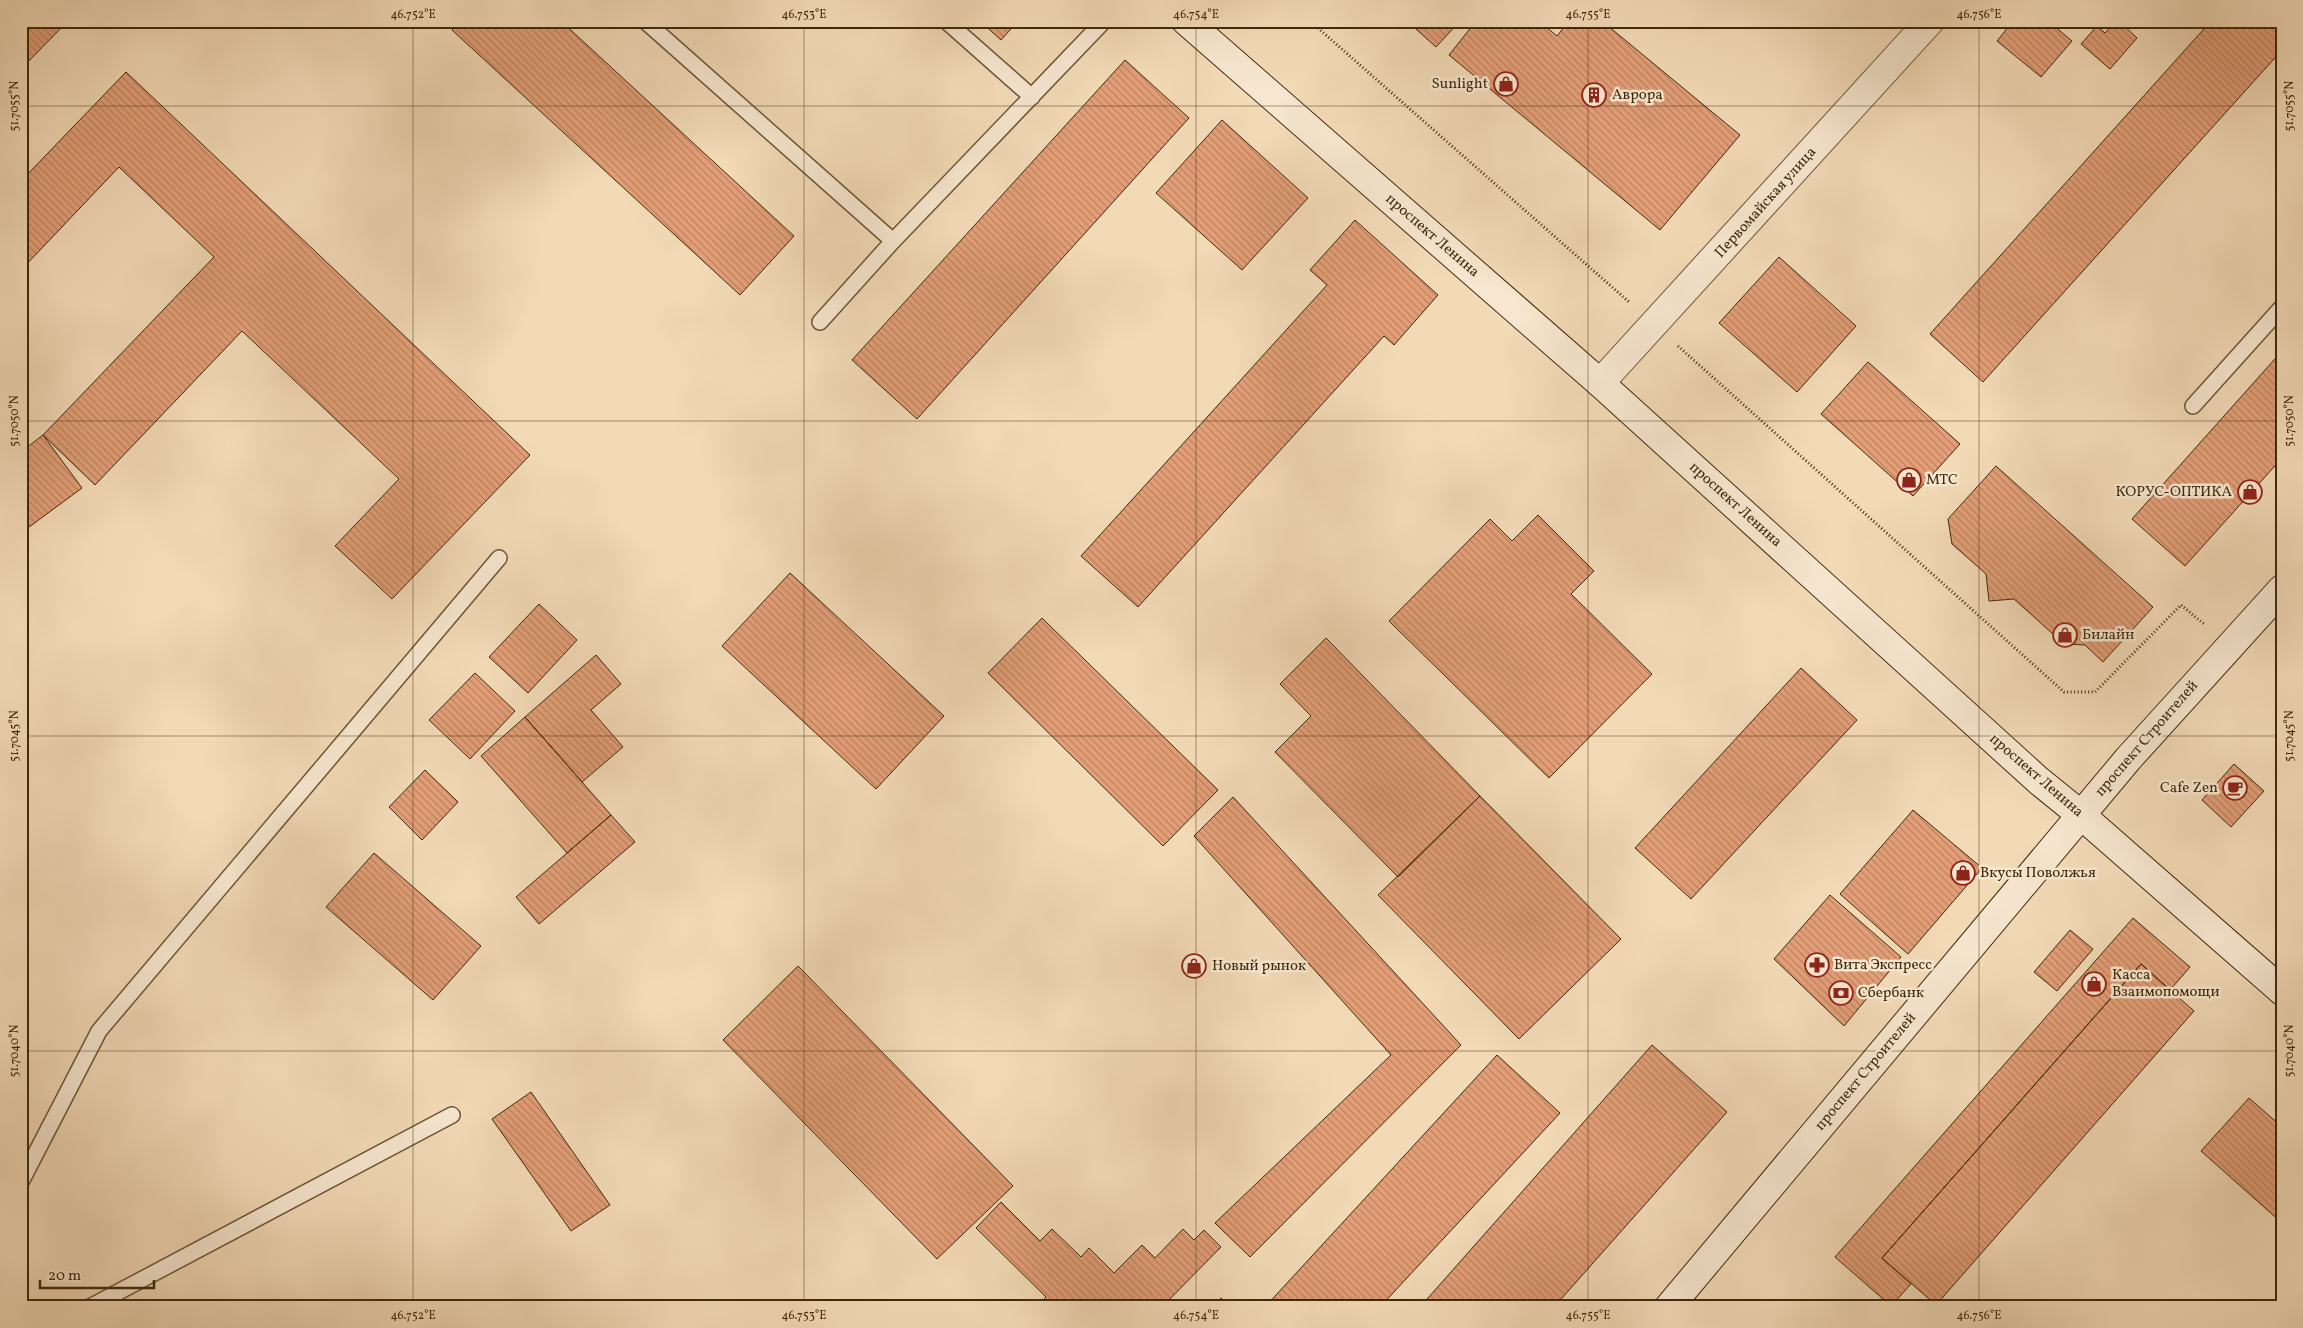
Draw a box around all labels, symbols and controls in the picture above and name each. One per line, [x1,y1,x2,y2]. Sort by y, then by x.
text: 46.752°E [390,7,436,23]
text: 46.753°E [781,7,827,23]
text: 46.754°E [1173,7,1219,23]
text: 46.755°E [1566,7,1610,23]
text: 46.756°E [1956,7,2002,23]
shop icon: Sunlight [1493,71,1519,97]
place label: Sunlight [1431,74,1488,95]
text: 51.7055°N [7,81,23,131]
text: 51.7055°N [2282,81,2298,131]
building icon: Аврора [1581,82,1607,108]
place label: Аврора [1612,85,1663,106]
street label: Первомайская улица [1710,143,1822,263]
street label: проспект Ленина [1380,189,1484,283]
text: 51.7050°N [7,395,23,447]
text: 51.7050°N [2282,395,2298,447]
street label: проспект Ленина [1684,458,1786,552]
shop icon: МТС [1896,467,1922,493]
place label: МТС [1926,470,1958,491]
shop icon: КОРУС-ОПТИКА [2237,479,2263,505]
place label: КОРУС-ОПТИКА [2116,482,2232,503]
shop icon: Билайн [2052,622,2078,648]
place label: Билайн [2082,625,2134,646]
street label: проспект Строителей [2091,676,2203,802]
text: 51.7045°N [7,710,23,762]
text: 51.7045°N [2282,710,2298,762]
street label: проспект Ленина [1984,729,2088,823]
cafe icon: Cafe Zen [2222,775,2248,801]
place label: Cafe Zen [2160,778,2218,799]
shop icon: Вкусы Поволжья [1950,860,1976,886]
place label: Вкусы Поволжья [1980,863,2096,884]
pharmacy icon: Вита Экспресс [1804,952,1830,978]
shop icon: Новый рынок [1181,953,1207,979]
place label: Вита Экспресс [1834,955,1932,976]
place label: Новый рынок [1212,956,1306,977]
place label: Касса Взаимопомощи [2112,965,2220,1003]
shop icon: Касса Взаимопомощи [2081,971,2107,997]
bank icon: Сбербанк [1828,980,1854,1006]
place label: Сбербанк [1858,983,1924,1004]
street label: проспект Строителей [1810,1009,1922,1135]
text: 51.7040°N [7,1025,23,1077]
text: 51.7040°N [2282,1025,2298,1077]
scale bar [40,1258,154,1290]
text: 20 m [48,1266,81,1287]
text: 46.752°E [390,1308,436,1324]
text: 46.753°E [781,1308,827,1324]
text: 46.754°E [1173,1308,1219,1324]
text: 46.755°E [1566,1308,1610,1324]
text: 46.756°E [1956,1308,2002,1324]

